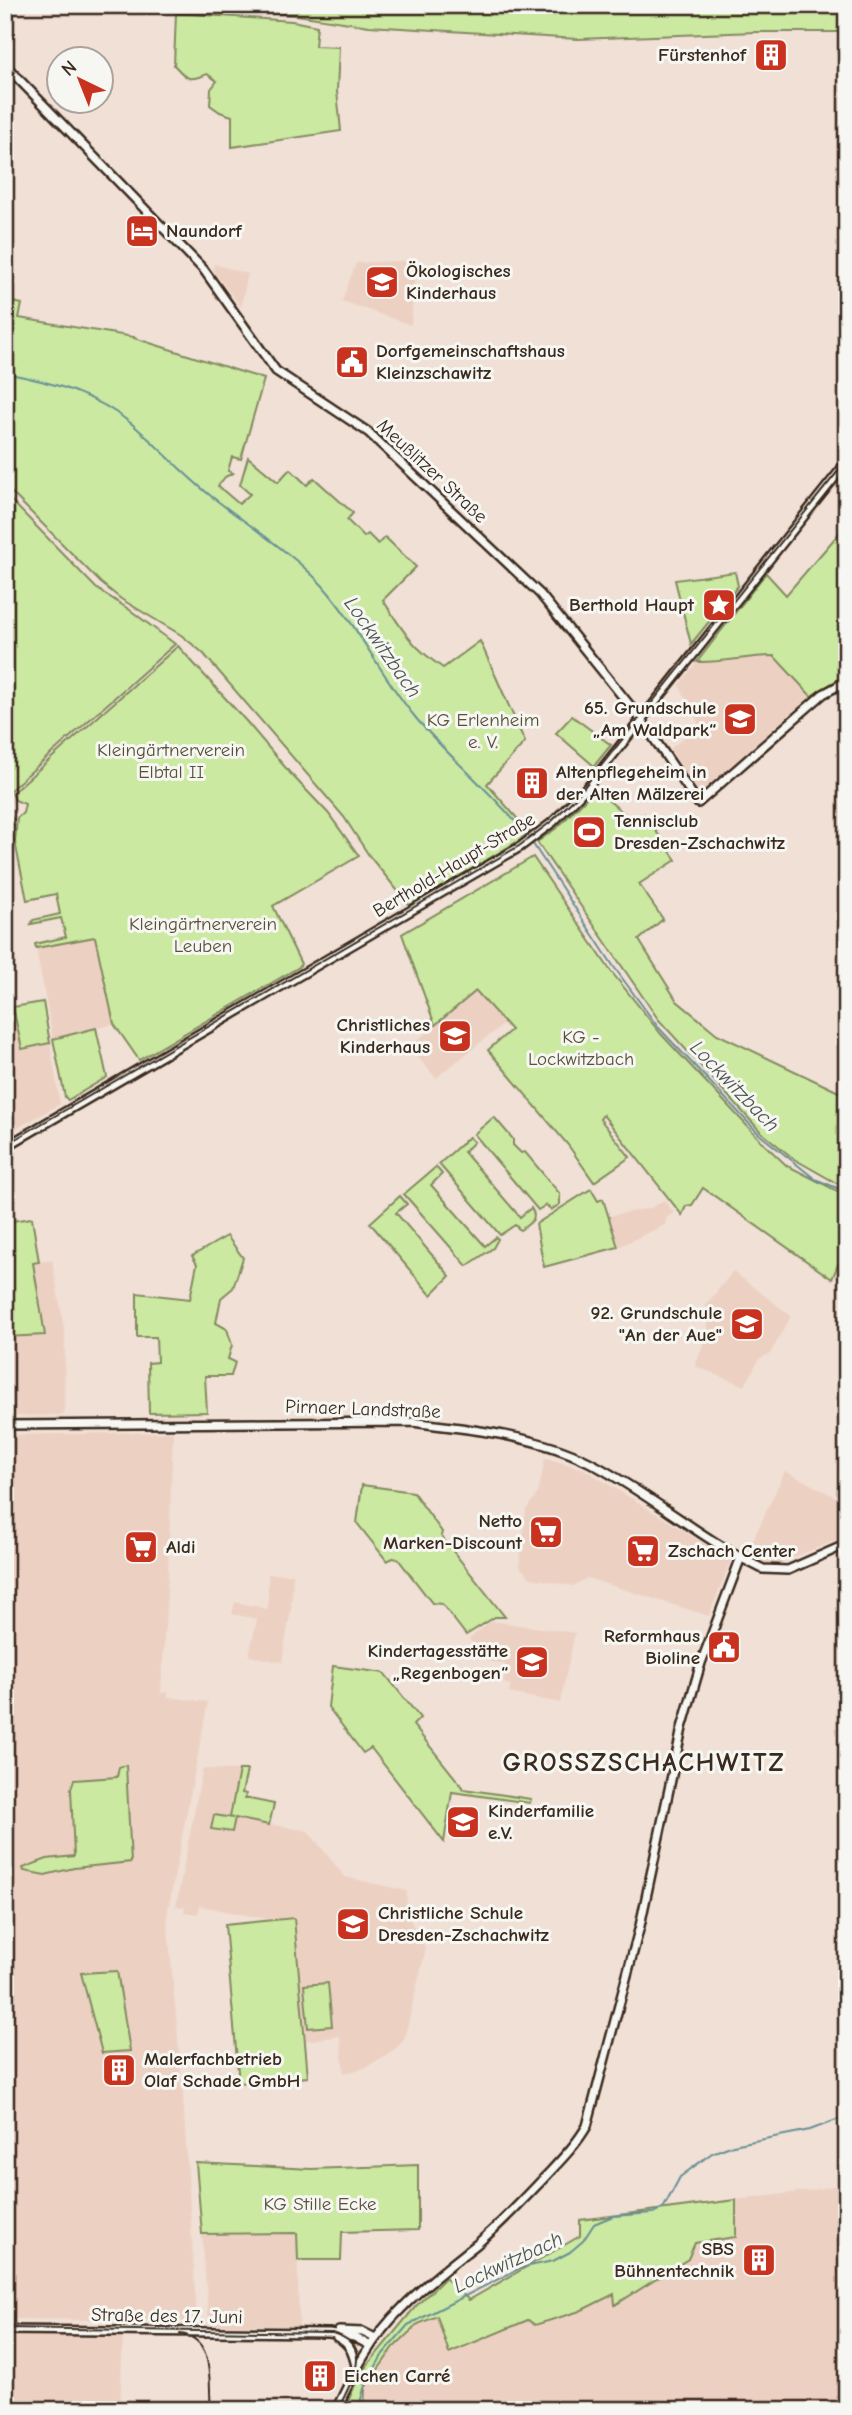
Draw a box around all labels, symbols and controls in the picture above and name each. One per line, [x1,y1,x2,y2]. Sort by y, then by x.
building icon: Fürstenhof [752,36,790,74]
place label: Fürstenhof [658,44,747,66]
north arrow [46,46,116,116]
text: N [57,56,81,81]
hotel icon: Naundorf [123,212,161,250]
place label: Naundorf [166,220,243,242]
place label: Ökologisches Kinderhaus [406,260,511,304]
school or university icon: Ökologisches Kinderhaus [363,263,401,301]
place label: Dorfgemeinschaftshaus Kleinzschawitz [376,340,565,384]
public building icon: Dorfgemeinschaftshaus Kleinzschawitz [333,343,371,381]
street label: Meußlitzer Straße [372,414,492,528]
place icon: Berthold Haupt [700,586,738,624]
water label: Lockwitzbach [339,592,427,702]
place label: Berthold Haupt [569,594,695,616]
place label: 65. Grundschule „Am Waldpark“ [584,697,716,741]
school or university icon: 65. Grundschule „Am Waldpark“ [721,700,759,738]
park label: KG Erlenheim e. V. [427,709,539,753]
park label: Kleingärtnerverein Elbtal II [97,739,245,783]
place label: Altenpflegeheim in der Alten Mälzerei [556,761,707,805]
building icon: Altenpflegeheim in der Alten Mälzerei [513,764,551,802]
street label: Berthold-Haupt-Straße [369,808,539,922]
place label: Tennisclub Dresden-Zschachwitz [614,810,785,854]
sports icon: Tennisclub Dresden-Zschachwitz [570,813,608,851]
park label: Kleingärtnerverein Leuben [129,913,277,957]
place label: Christliches Kinderhaus [337,1014,430,1058]
school or university icon: Christliches Kinderhaus [436,1017,474,1055]
park label: KG - Lockwitzbach [528,1026,634,1070]
water label: Lockwitzbach [685,1035,785,1137]
place label: 92. Grundschule "An der Aue" [591,1302,722,1346]
school or university icon: 92. Grundschule "An der Aue" [728,1305,766,1343]
street label: Pirnaer Landstraße [285,1395,441,1423]
place label: Netto Marken-Discount [383,1510,523,1554]
supermarket icon: Netto Marken-Discount [527,1513,565,1551]
supermarket icon: Aldi [122,1528,160,1566]
supermarket icon: Zschach Center [624,1532,662,1570]
place label: Aldi [166,1536,196,1558]
place label: Zschach Center [668,1540,796,1562]
place label: Reformhaus Bioline [604,1625,700,1669]
public building icon: Reformhaus Bioline [705,1628,743,1666]
place label: Kindertagesstätte „Regenbogen“ [367,1640,508,1684]
school or university icon: Kindertagesstätte „Regenbogen“ [513,1643,551,1681]
district label: GROSSZSCHACHWITZ [503,1748,785,1778]
place label: Kinderfamilie e.V. [488,1800,594,1844]
school or university icon: Kinderfamilie e.V. [444,1803,482,1841]
place label: Christliche Schule Dresden-Zschachwitz [378,1902,549,1946]
school or university icon: Christliche Schule Dresden-Zschachwitz [334,1905,372,1943]
place label: Malerfachbetrieb Olaf Schade GmbH [144,2048,300,2092]
building icon: Malerfachbetrieb Olaf Schade GmbH [100,2051,138,2089]
park label: KG Stille Ecke [263,2193,377,2215]
water label: Lockwitzbach [450,2226,566,2298]
place label: SBS Bühnentechnik [614,2238,735,2282]
building icon: SBS Bühnentechnik [740,2241,778,2279]
street label: Straße des 17. Juni [91,2304,243,2328]
building icon: Eichen Carré [301,2357,339,2395]
place label: Eichen Carré [344,2365,450,2387]

